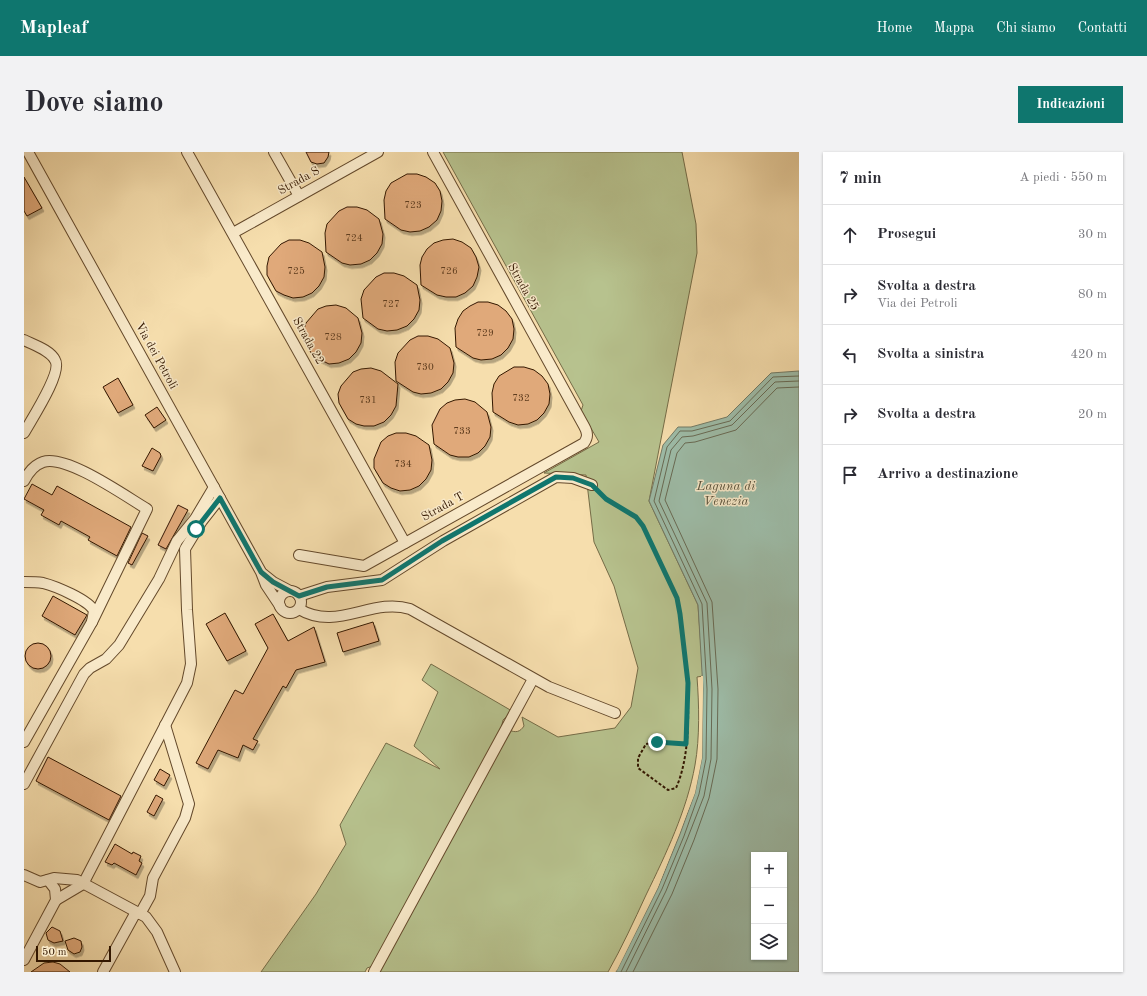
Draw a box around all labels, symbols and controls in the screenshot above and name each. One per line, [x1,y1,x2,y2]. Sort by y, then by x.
text: Mapleaf [20,19,88,38]
text: Home [877,21,912,35]
text: Mappa [934,21,974,35]
text: Chi siamo [996,21,1056,35]
text: Contatti [1078,21,1127,35]
button: Indicazioni [1018,86,1123,123]
text: Dove siamo [24,90,164,118]
street label: Strada S [276,165,322,197]
text: 7 min [839,170,882,187]
text: A piedi · 550 m [1019,171,1107,184]
house number: 723 [404,200,422,210]
icon: ahead [839,224,861,246]
text: Prosegui [877,227,936,242]
text: 30 m [1078,228,1107,241]
house number: 724 [345,233,363,243]
street label: Strada 25 [505,261,542,313]
house number: 725 [287,266,305,276]
house number: 726 [440,266,458,276]
text: Svolta a destra [877,279,976,294]
icon: right [839,284,861,306]
text: 80 m [1078,288,1107,301]
text: Via dei Petroli [877,297,957,310]
house number: 727 [382,299,400,309]
street label: Strada 22 [290,315,326,367]
street label: Via dei Petroli [133,321,179,391]
house number: 729 [476,328,494,338]
house number: 728 [324,332,342,342]
icon: left [839,344,861,366]
text: Svolta a sinistra [877,347,984,362]
text: 420 m [1070,348,1107,361]
house number: 730 [416,362,434,372]
house number: 732 [512,393,530,403]
house number: 731 [359,395,377,405]
icon: right [839,404,861,426]
text: Svolta a destra [877,407,976,422]
text: 20 m [1078,408,1107,421]
house number: 733 [453,426,471,436]
house number: 734 [394,459,412,469]
icon: arrive [839,464,861,486]
text: Arrivo a destinazione [877,467,1018,482]
water label: Laguna di Venezia [696,480,756,508]
street label: Strada T [420,490,466,524]
route start [187,520,205,538]
route end [648,733,666,751]
map controls [751,852,787,960]
button: + [751,852,787,888]
button: − [751,888,787,924]
button: layers [751,924,787,960]
scale bar [36,944,111,963]
text: 50 m [42,947,67,958]

